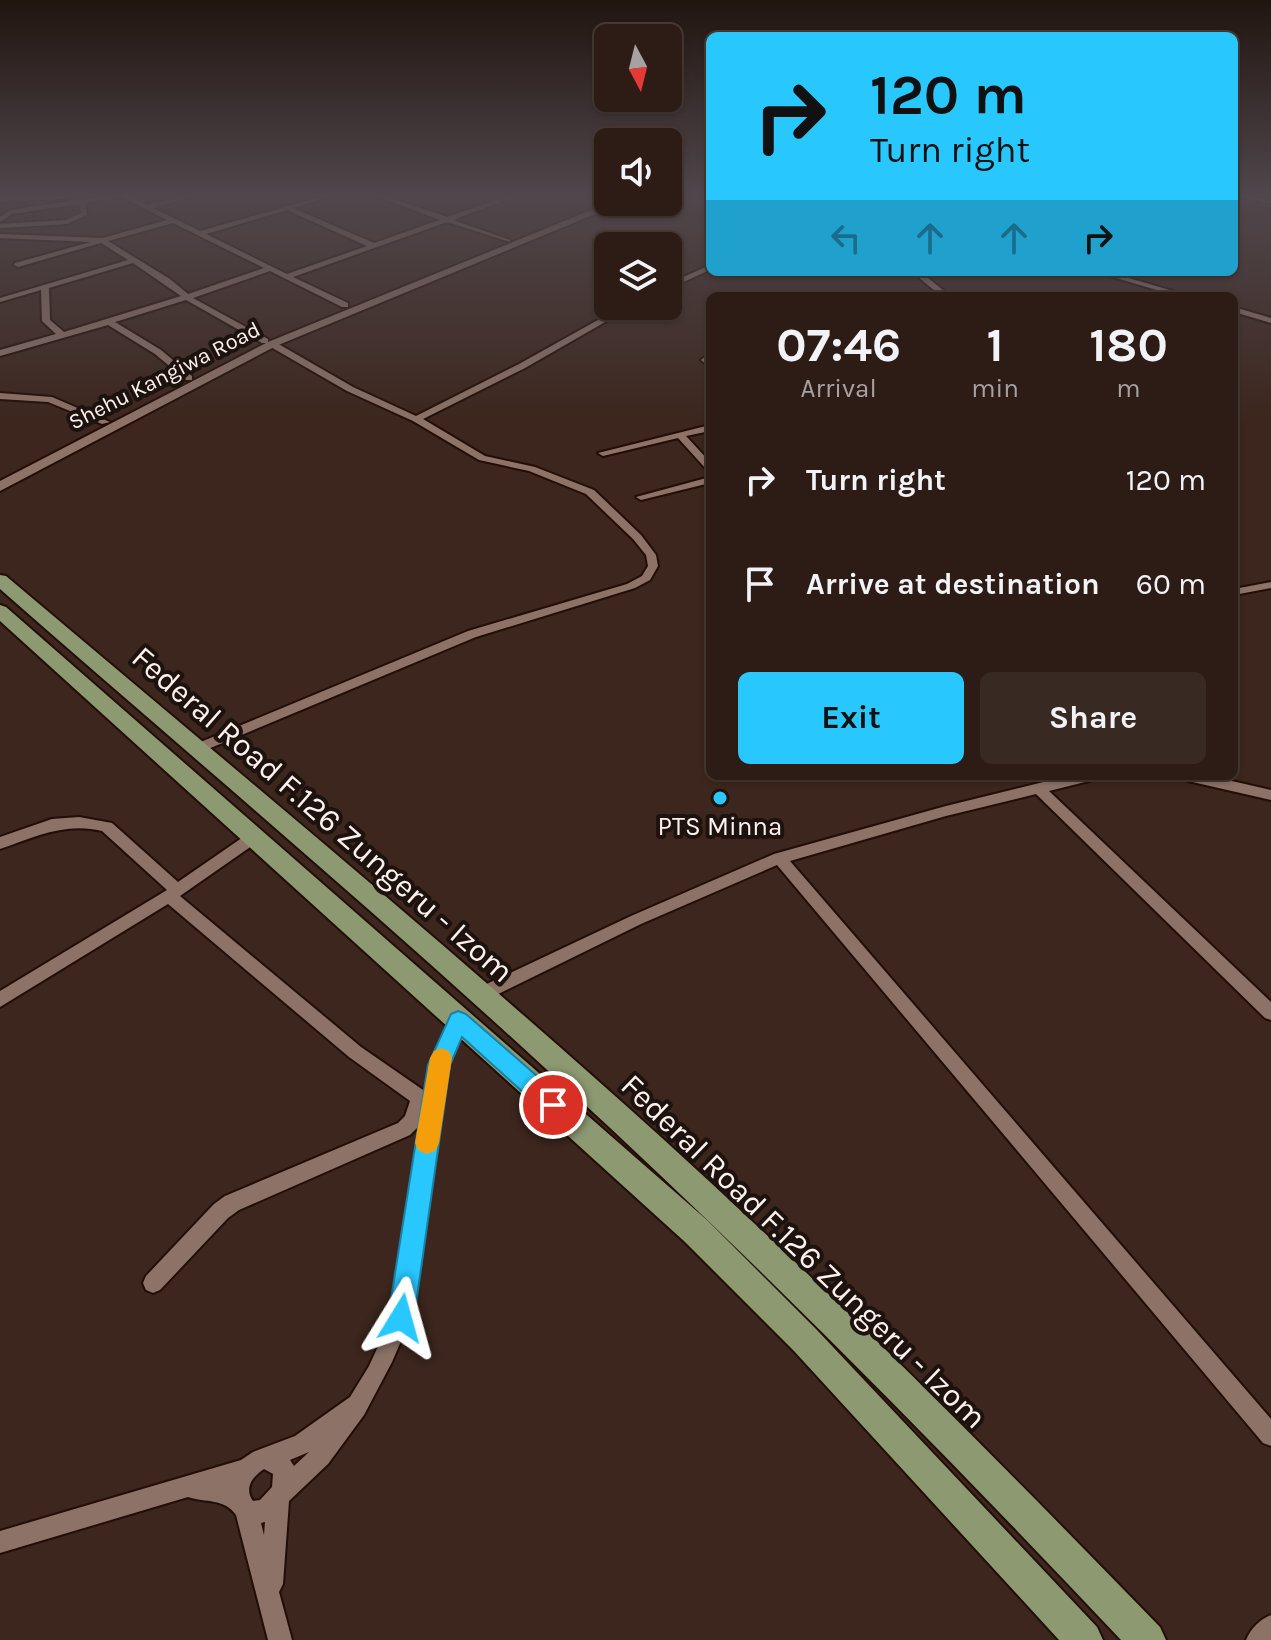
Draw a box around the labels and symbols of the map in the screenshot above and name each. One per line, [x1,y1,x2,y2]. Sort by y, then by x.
north arrow [594,24,682,112]
street label: Shehu Kangiwa Road [64,316,265,435]
street label: Federal Road F.126 Zungeru - Izom [124,639,521,990]
marker: PTS Minna [711,789,729,807]
place label: PTS Minna [658,811,782,842]
street label: Federal Road F.126 Zungeru - Izom [613,1067,994,1436]
pin [519,1071,587,1139]
position arrow [359,1276,443,1360]

